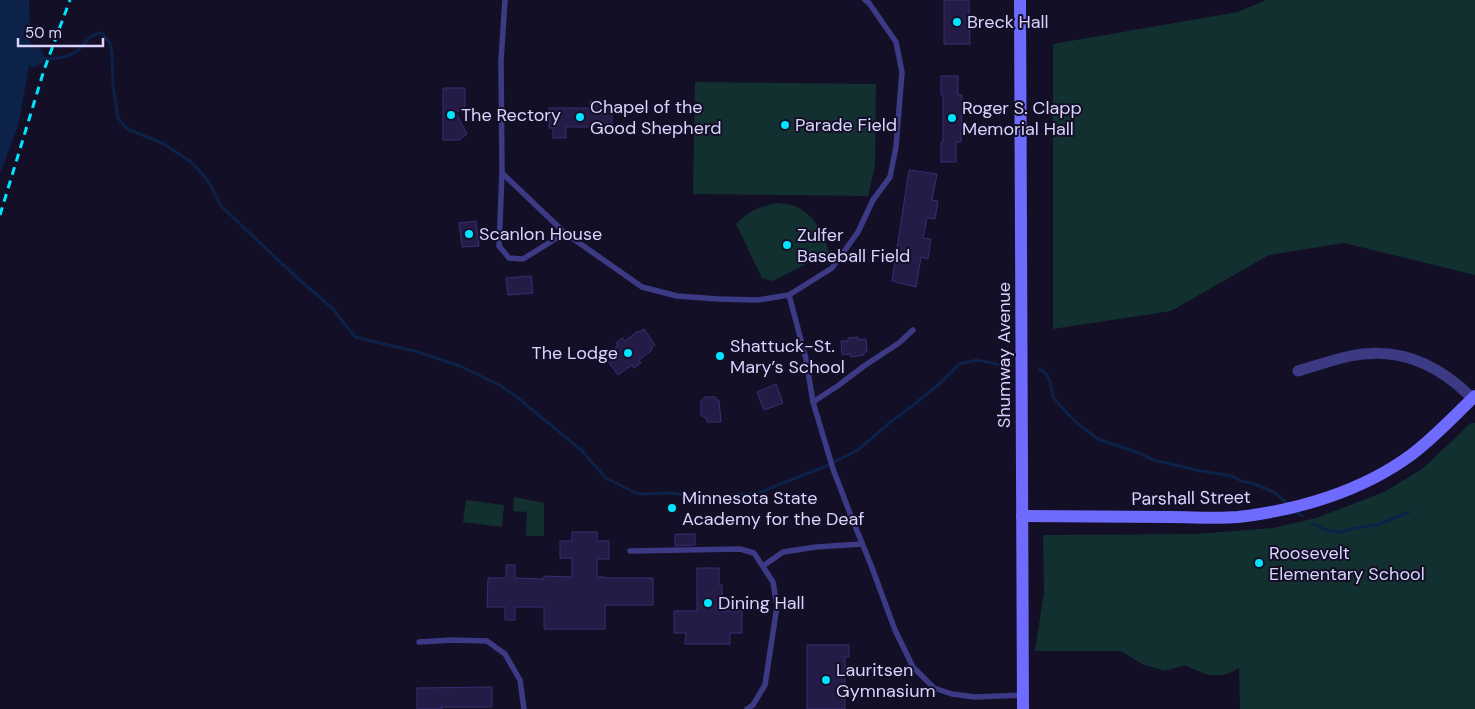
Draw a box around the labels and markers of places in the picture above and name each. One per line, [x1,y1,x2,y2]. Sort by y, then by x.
place label: Breck Hall [967,10,1049,34]
marker: Breck Hall [951,16,963,28]
place label: Chapel of the Good Shepherd [590,95,722,140]
place label: Roger S. Clapp Memorial Hall [962,96,1082,141]
place label: The Rectory [461,103,561,127]
marker: The Rectory [445,109,457,121]
marker: Chapel of the Good Shepherd [574,111,586,123]
marker: Roger S. Clapp Memorial Hall [946,112,958,124]
place label: Parade Field [795,113,897,137]
marker: Parade Field [779,119,791,131]
place label: Scanlon House [479,222,602,246]
place label: Zulfer Baseball Field [797,223,910,268]
marker: Scanlon House [463,228,475,240]
marker: Zulfer Baseball Field [781,239,793,251]
place label: Shattuck-St. Mary’s School [730,334,845,379]
place label: The Lodge [532,341,618,365]
marker: The Lodge [622,347,634,359]
marker: Shattuck-St. Mary’s School [714,350,726,362]
place label: Minnesota State Academy for the Deaf [682,486,864,531]
marker: Minnesota State Academy for the Deaf [666,502,678,514]
place label: Roosevelt Elementary School [1269,541,1425,586]
marker: Roosevelt Elementary School [1253,557,1265,569]
place label: Dining Hall [718,591,805,615]
marker: Dining Hall [702,597,714,609]
place label: Lauritsen Gymnasium [836,658,936,703]
marker: Lauritsen Gymnasium [820,674,832,686]

